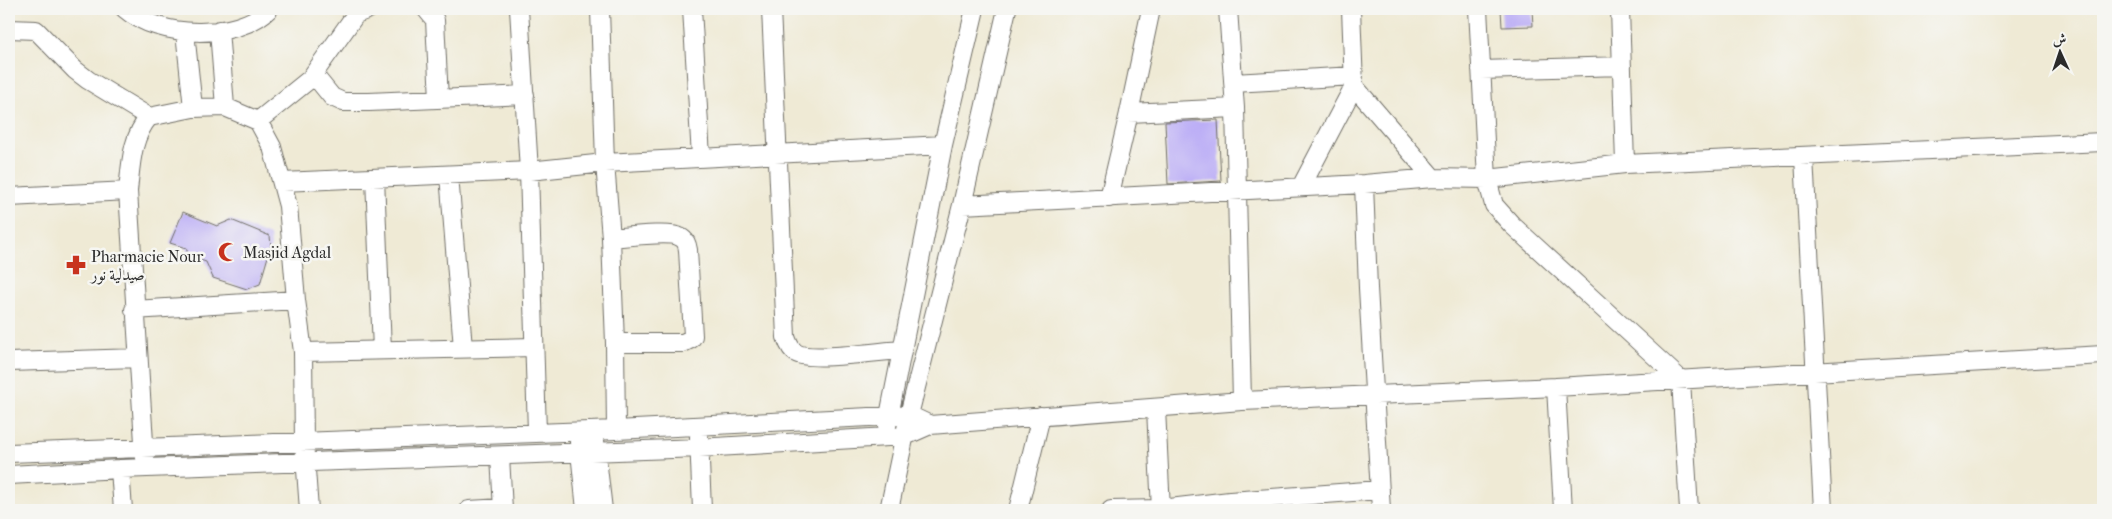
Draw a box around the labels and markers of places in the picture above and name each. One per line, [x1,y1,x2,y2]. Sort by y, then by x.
mosque icon: Masjid Agdal [217,241,239,263]
place label: Masjid Agdal [243,243,332,262]
place label: Pharmacie Nour صيدلية نور [89,247,203,285]
pharmacy icon: Pharmacie Nour صيدلية نور [65,254,87,276]

